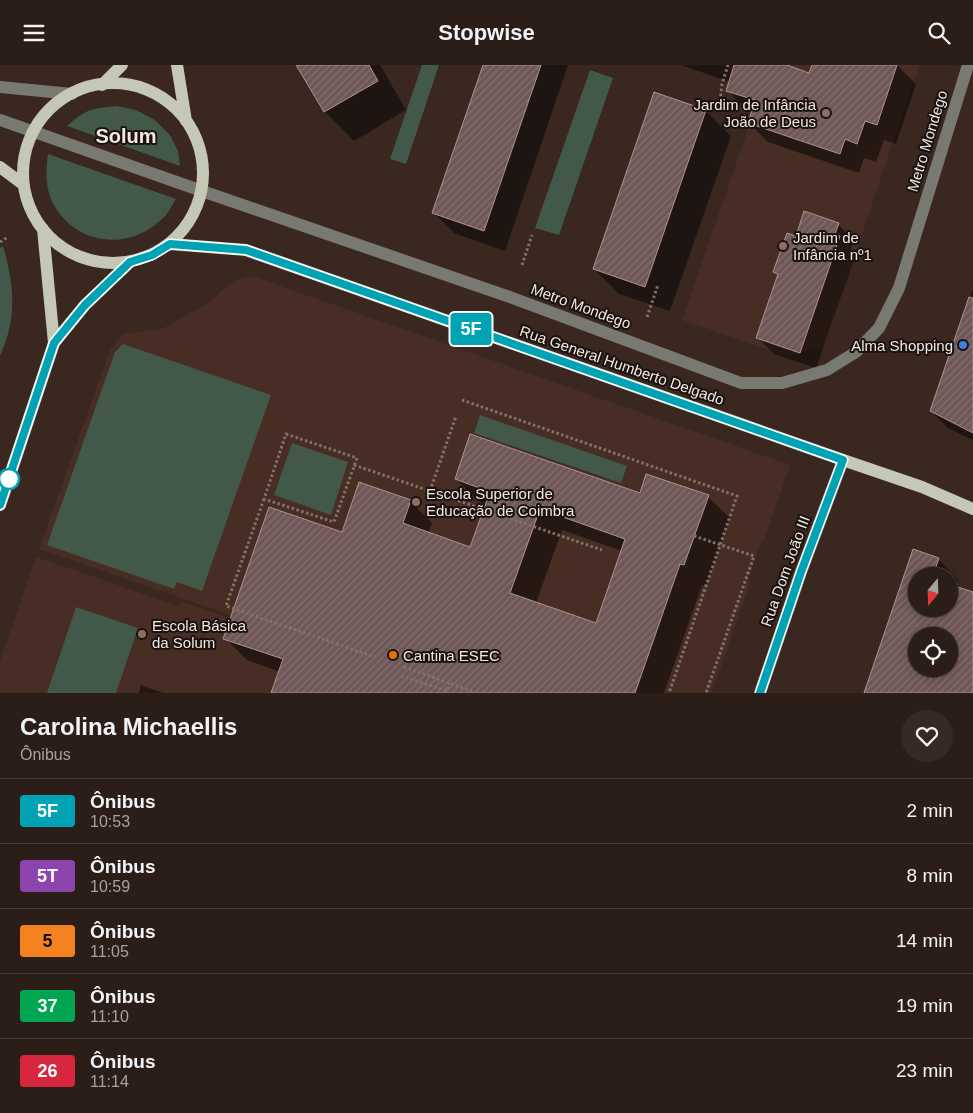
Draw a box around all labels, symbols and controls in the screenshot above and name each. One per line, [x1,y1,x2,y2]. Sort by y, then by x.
icon: menu [20,19,48,47]
icon: search [925,19,953,47]
text: Stopwise [438,20,535,45]
street label: Metro Mondego [904,88,950,194]
place label: Jardim de Infância João de Deus [693,96,817,130]
marker: Jardim de Infância João de Deus [820,107,832,119]
district label: Solum [95,125,157,147]
place label: Jardim de Infância nº1 [793,229,872,263]
marker: Jardim de Infância nº1 [777,240,789,252]
street label: Metro Mondego [529,280,633,332]
line badge: 5F [448,313,494,345]
text: 5F [460,319,482,339]
street label: Rua General Humberto Delgado [518,322,726,408]
place label: Alma Shopping [851,337,953,354]
marker: Alma Shopping [957,339,969,351]
unlabelled marker [0,468,20,490]
place label: Escola Superior de Educação de Coimbra [426,485,575,519]
marker: Escola Superior de Educação de Coimbra [410,496,422,508]
street label: Rua Dom João III [757,513,813,629]
north arrow [908,567,958,617]
map controls [908,567,958,677]
place label: Escola Básica da Solum [152,617,247,651]
button: locate [908,627,958,677]
marker: Escola Básica da Solum [136,628,148,640]
place label: Cantina ESEC [403,647,500,664]
marker: Cantina ESEC [387,649,399,661]
button: heart [901,710,953,762]
text: Carolina Michaellis [20,713,237,740]
text: Ônibus [20,746,71,763]
text: Ônibus [90,791,155,812]
text: 2 min [907,800,953,821]
text: 5F [37,801,58,821]
text: 10:53 [90,813,130,830]
text: Ônibus [90,856,155,877]
text: 8 min [907,865,953,886]
text: 5T [37,866,58,886]
text: 10:59 [90,878,130,895]
text: Ônibus [90,921,155,942]
text: 14 min [896,930,953,951]
text: 5 [42,931,53,951]
text: 11:05 [90,943,129,960]
text: Ônibus [90,986,155,1007]
text: 19 min [896,995,953,1016]
text: 37 [37,996,58,1016]
text: 11:10 [90,1008,129,1025]
text: Ônibus [90,1051,155,1072]
text: 23 min [896,1060,953,1081]
text: 26 [37,1061,58,1081]
text: 11:14 [90,1073,129,1090]

